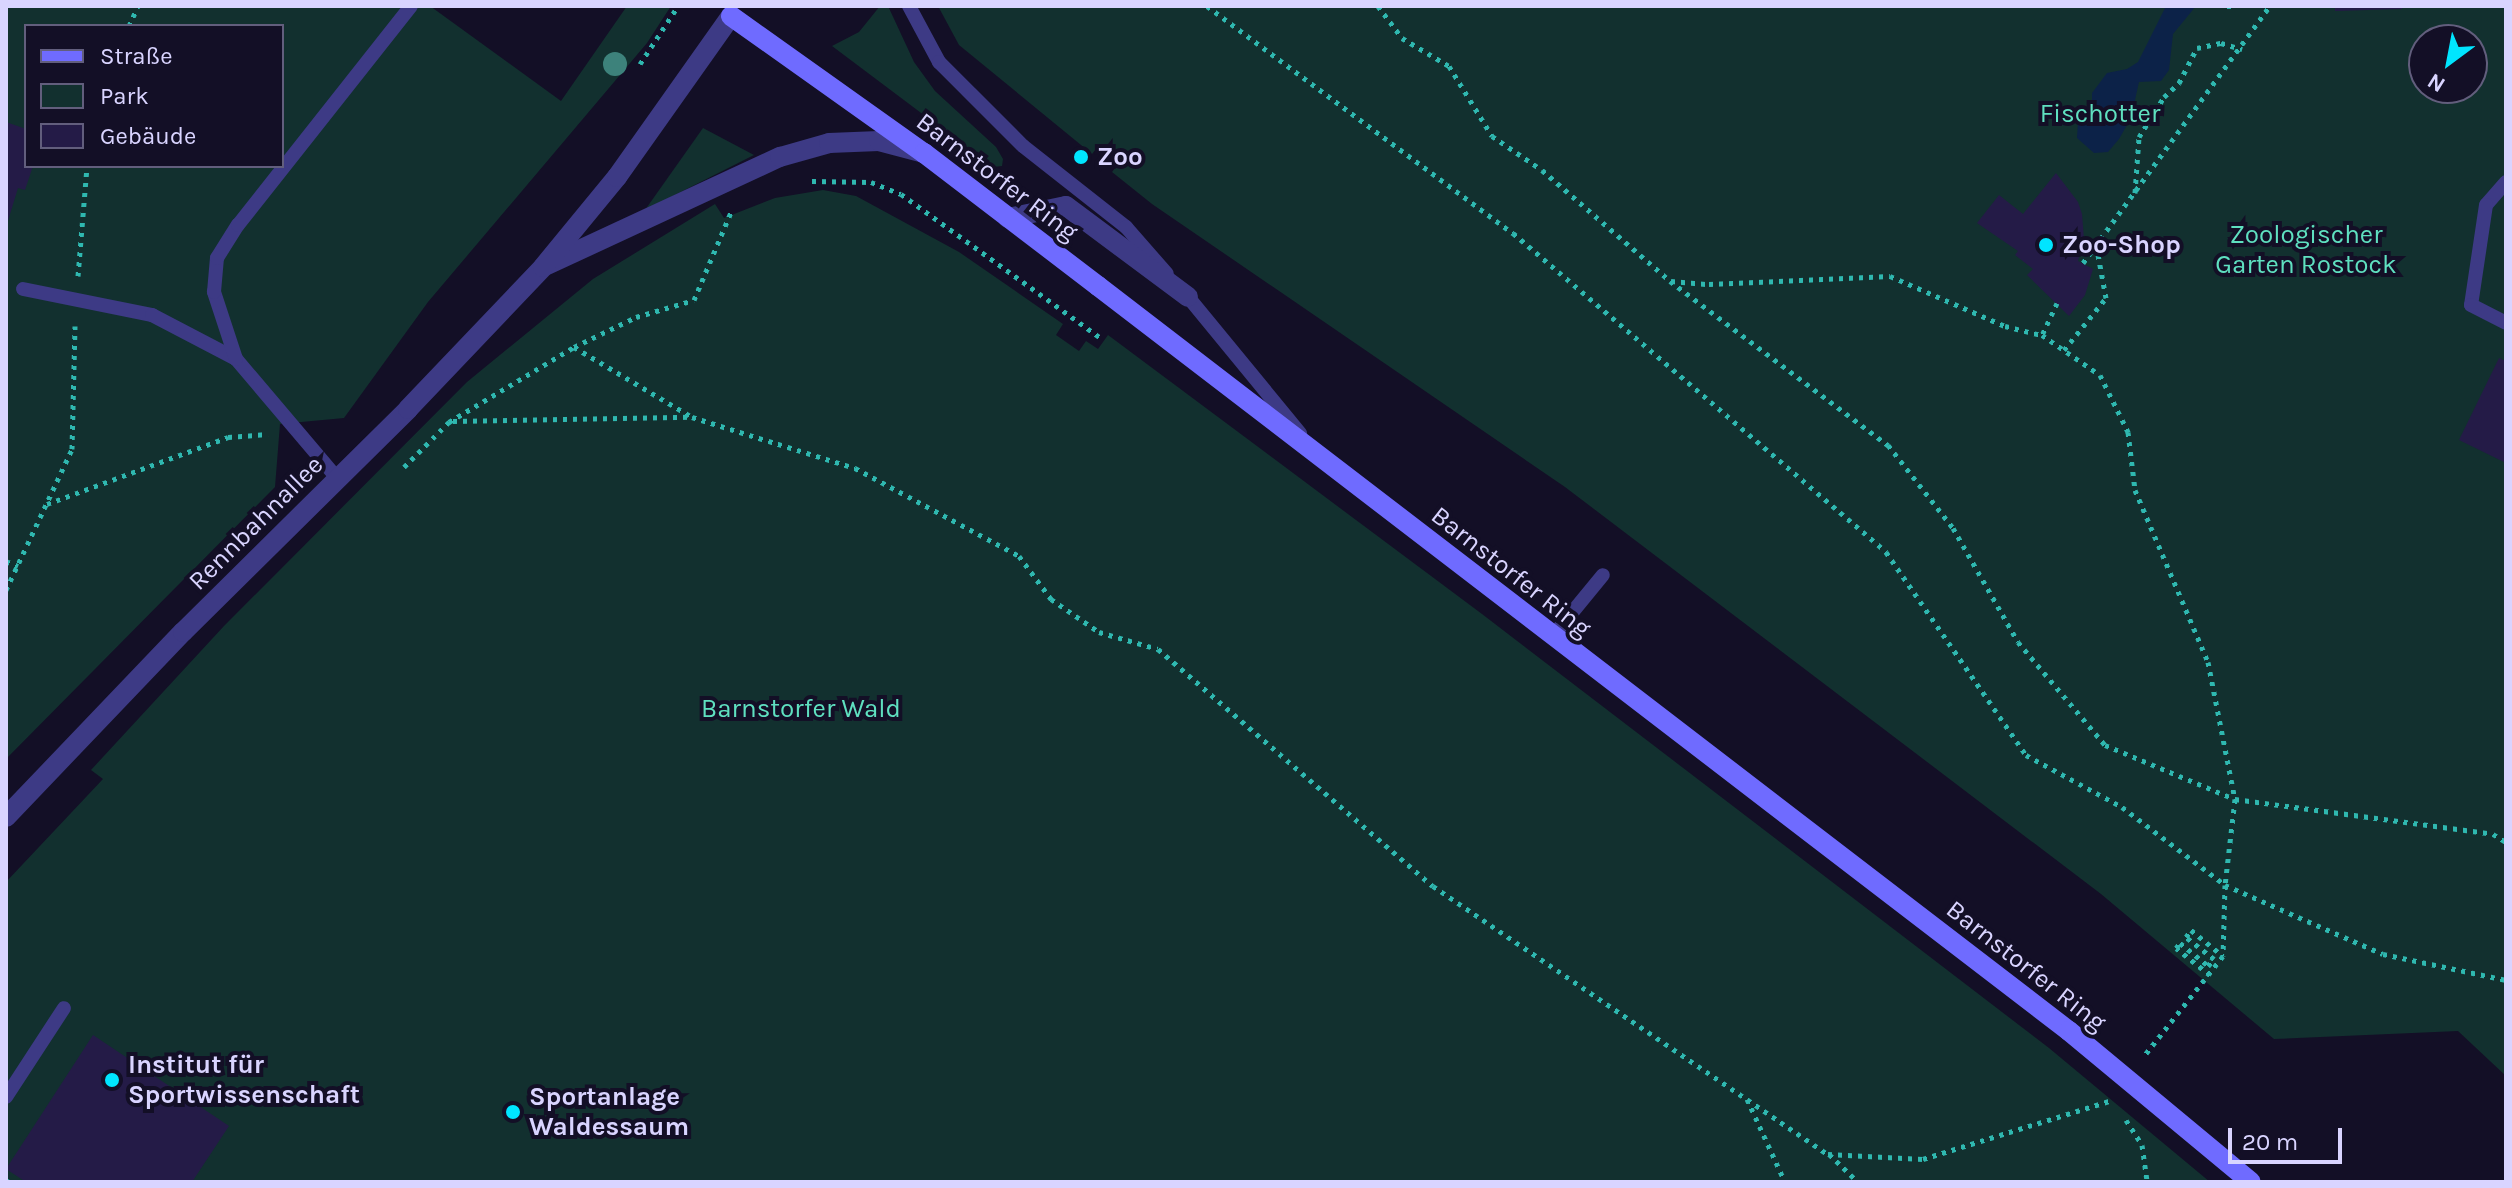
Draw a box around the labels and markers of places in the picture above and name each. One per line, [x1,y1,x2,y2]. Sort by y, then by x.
place label: Zoo [1097,141,1143,173]
marker: Zoo [1072,148,1090,166]
place label: Zoo-Shop [2062,229,2181,261]
marker: Zoo-Shop [2037,236,2055,254]
place label: Institut für Sportwissenschaft [128,1049,360,1110]
marker: Institut für Sportwissenschaft [103,1071,121,1089]
place label: Sportanlage Waldessaum [529,1081,689,1142]
marker: Sportanlage Waldessaum [504,1103,522,1121]

